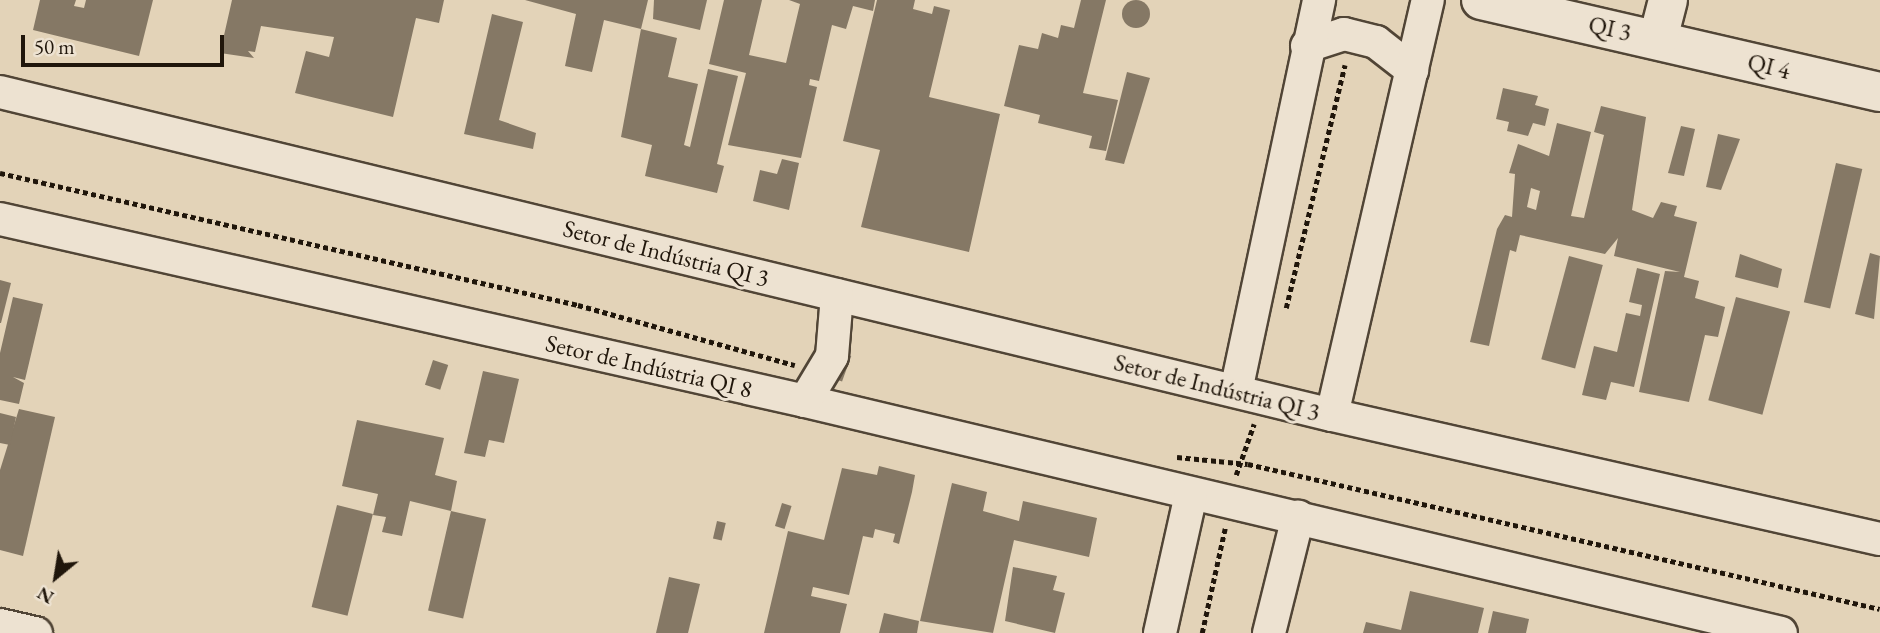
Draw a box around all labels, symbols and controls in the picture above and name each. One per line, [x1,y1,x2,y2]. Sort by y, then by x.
street label: QI 3 [1586,9,1634,47]
scale bar [24,21,228,65]
text: 50 m [34,33,75,60]
street label: QI 4 [1745,47,1793,85]
street label: Setor de Indústria QI 3 [560,214,772,292]
street label: Setor de Indústria QI 8 [543,328,755,404]
street label: Setor de Indústria QI 3 [1111,348,1323,426]
north arrow [21,542,91,612]
text: N [32,581,58,610]

